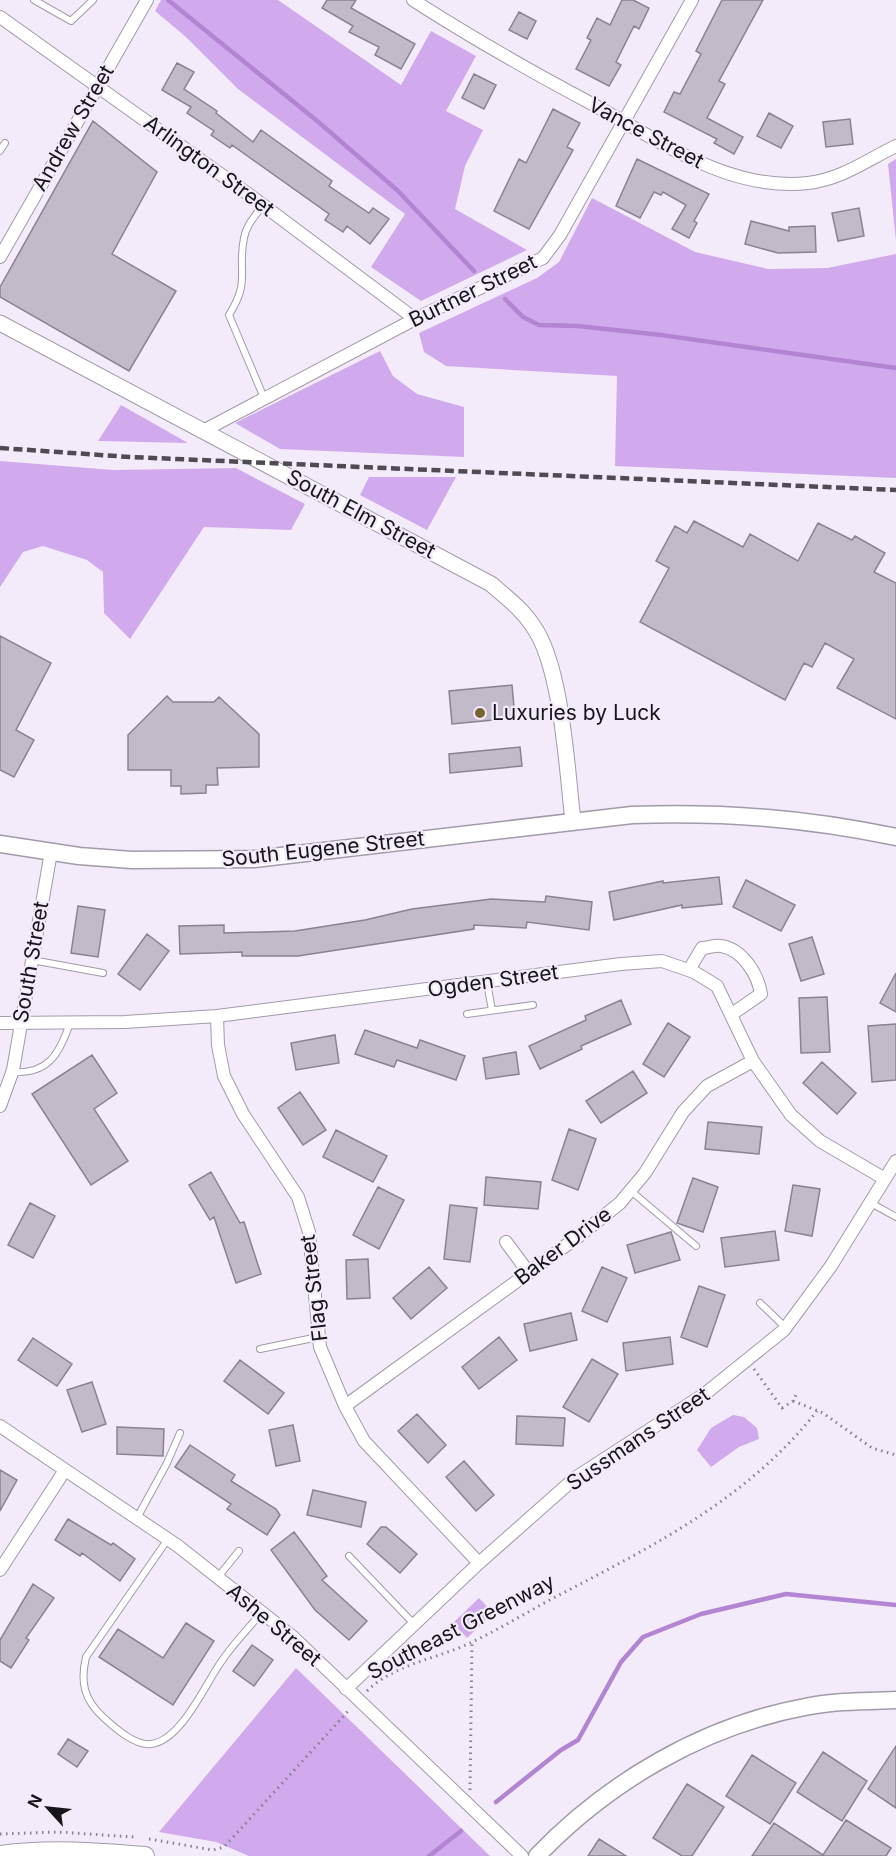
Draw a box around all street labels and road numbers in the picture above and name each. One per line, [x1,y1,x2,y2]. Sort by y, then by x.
street label: Andrew Street [26,60,119,195]
street label: Vance Street [584,92,708,173]
street label: Arlington Street [139,110,279,221]
street label: Burtner Street [405,249,541,332]
street label: South Elm Street [283,464,440,563]
street label: South Eugene Street [220,825,426,872]
street label: South Street [8,899,54,1025]
street label: Ogden Street [426,959,560,1002]
street label: Baker Drive [509,1201,616,1290]
street label: Flag Street [295,1233,332,1343]
street label: Sussmans Street [562,1381,714,1496]
street label: Southeast Greenway [363,1568,559,1685]
street label: Ashe Street [222,1578,327,1671]

